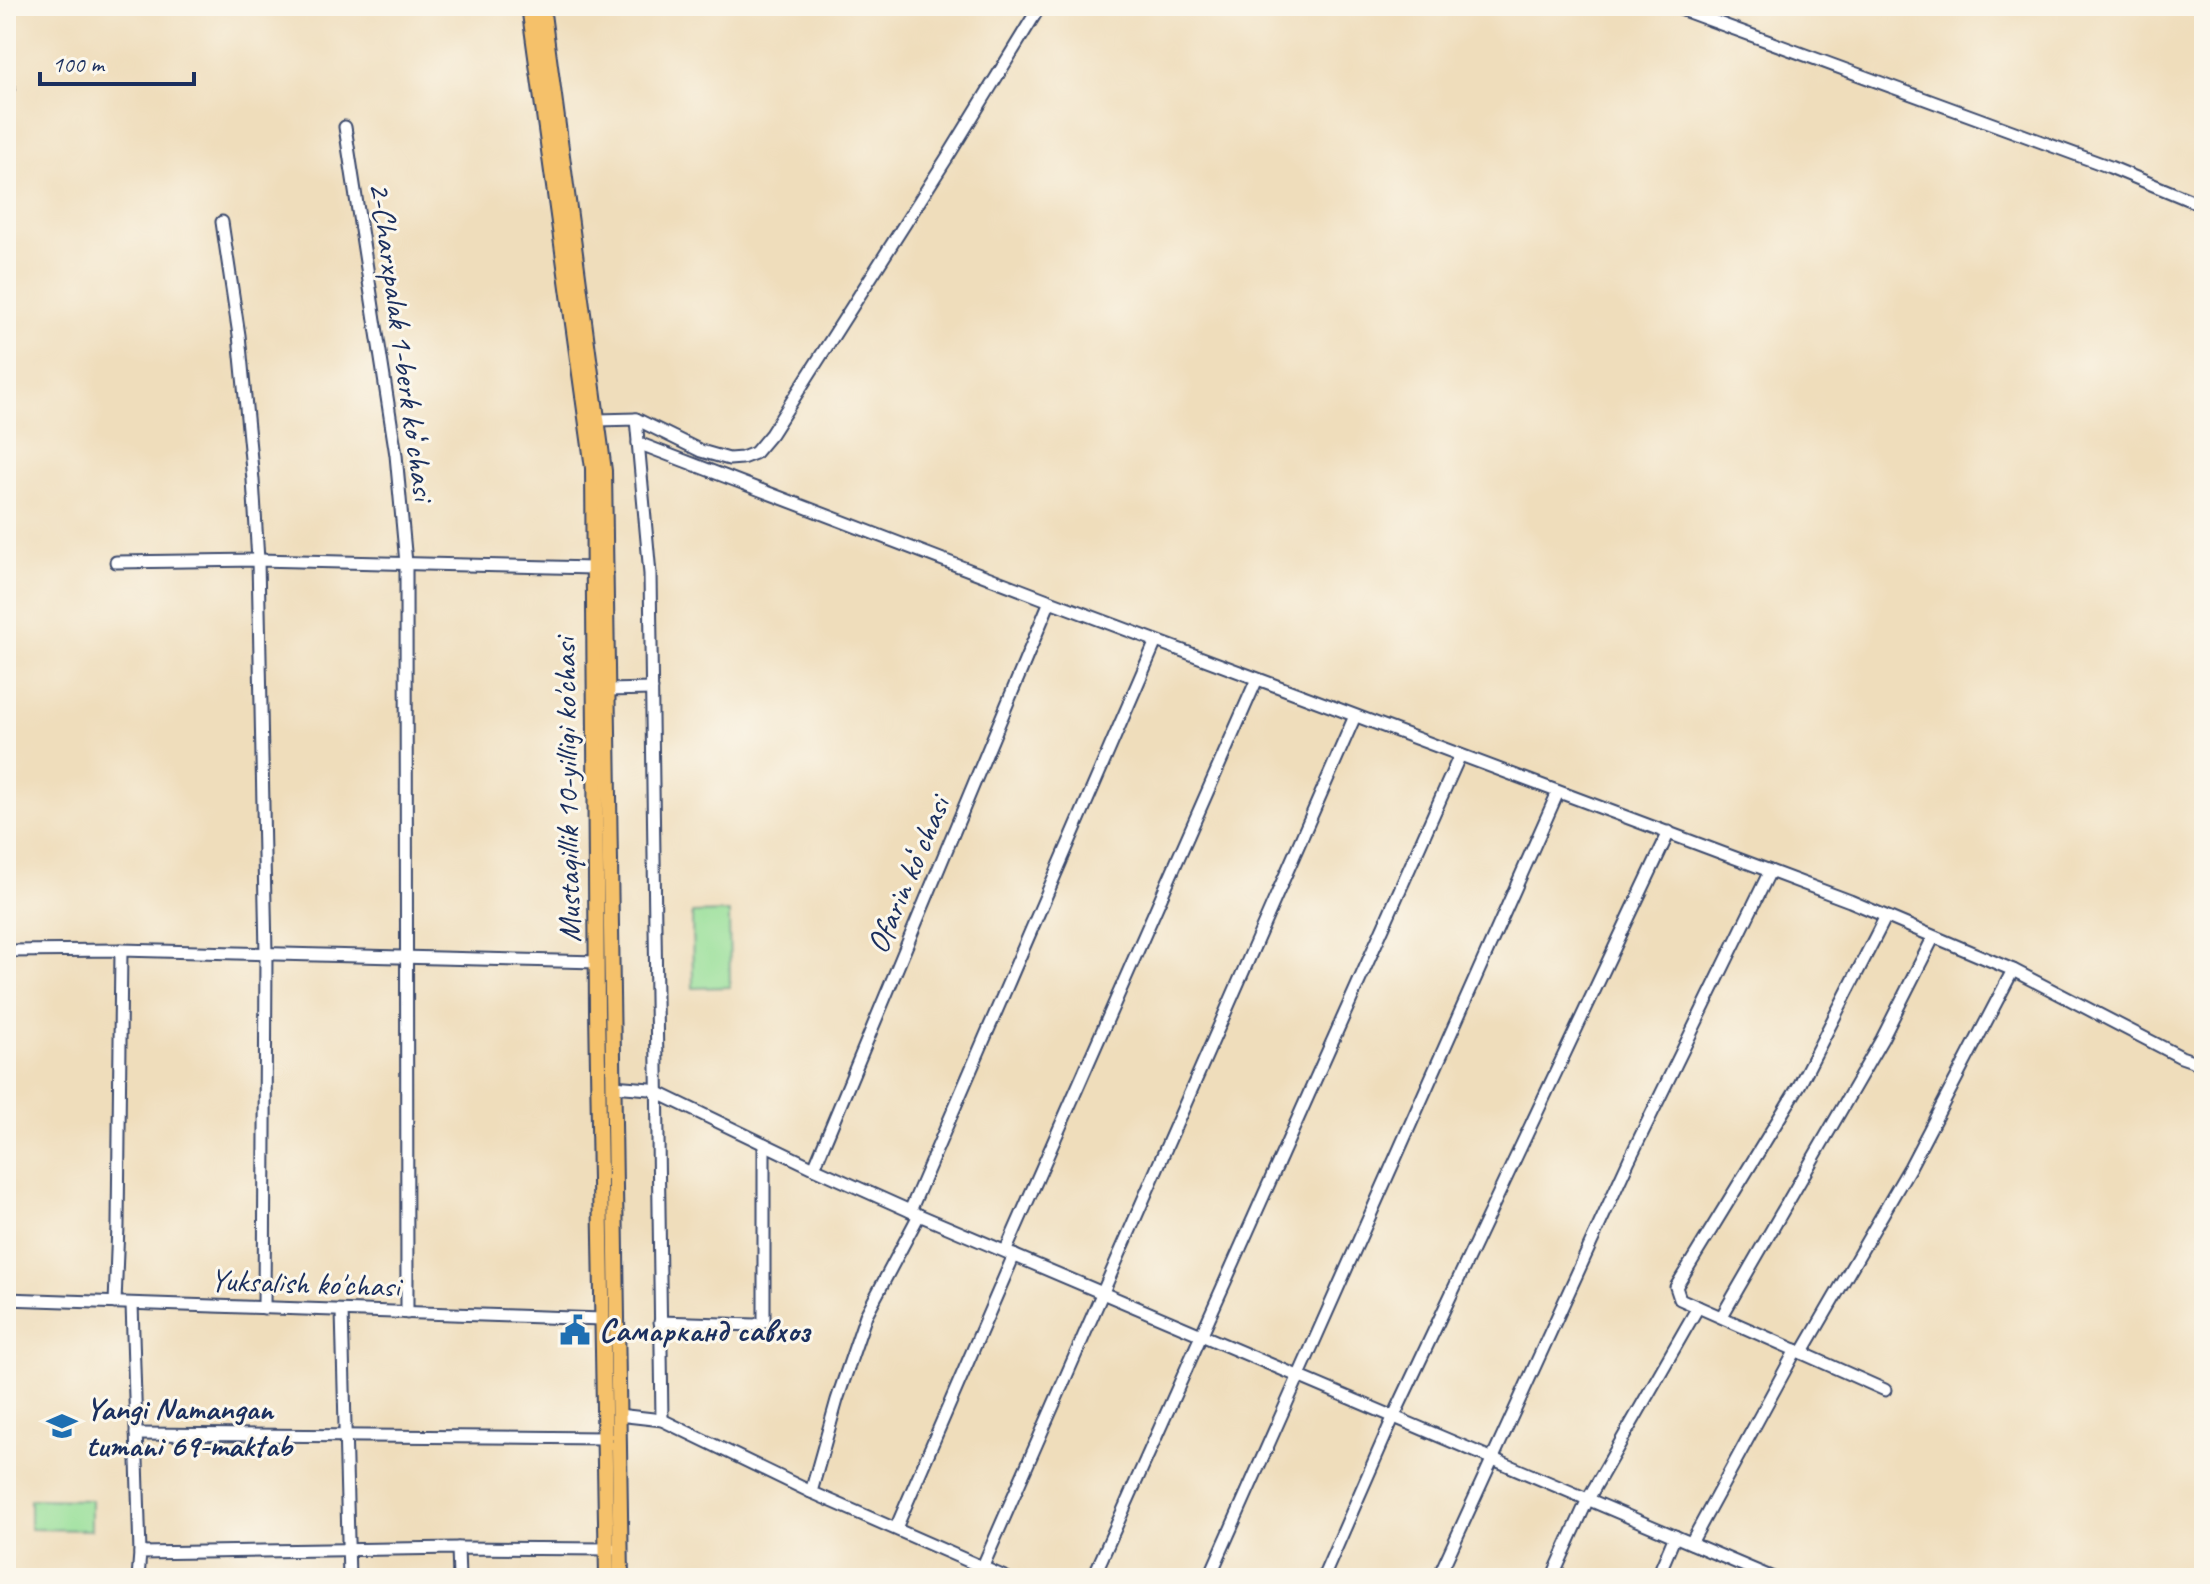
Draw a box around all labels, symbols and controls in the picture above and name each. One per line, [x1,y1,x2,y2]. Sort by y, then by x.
scale bar [40,36,194,86]
text: 100 m [52,49,106,79]
street label: 2-Charxpalak 1-berk koʻchasi [359,179,445,507]
street label: Mustaqillik 10-yilligi ko'chasi [544,633,590,943]
street label: Ofarin koʻchasi [857,787,961,959]
street label: Yuksalish ko'chasi [209,1259,405,1307]
place label: Самарканд савхоз [599,1310,812,1351]
public building icon: Самарканд савхоз [558,1313,592,1347]
place label: Yangi Namangan tumani 69-maktab [86,1388,295,1466]
school or university icon: Yangi Namangan tumani 69-maktab [45,1409,79,1443]

